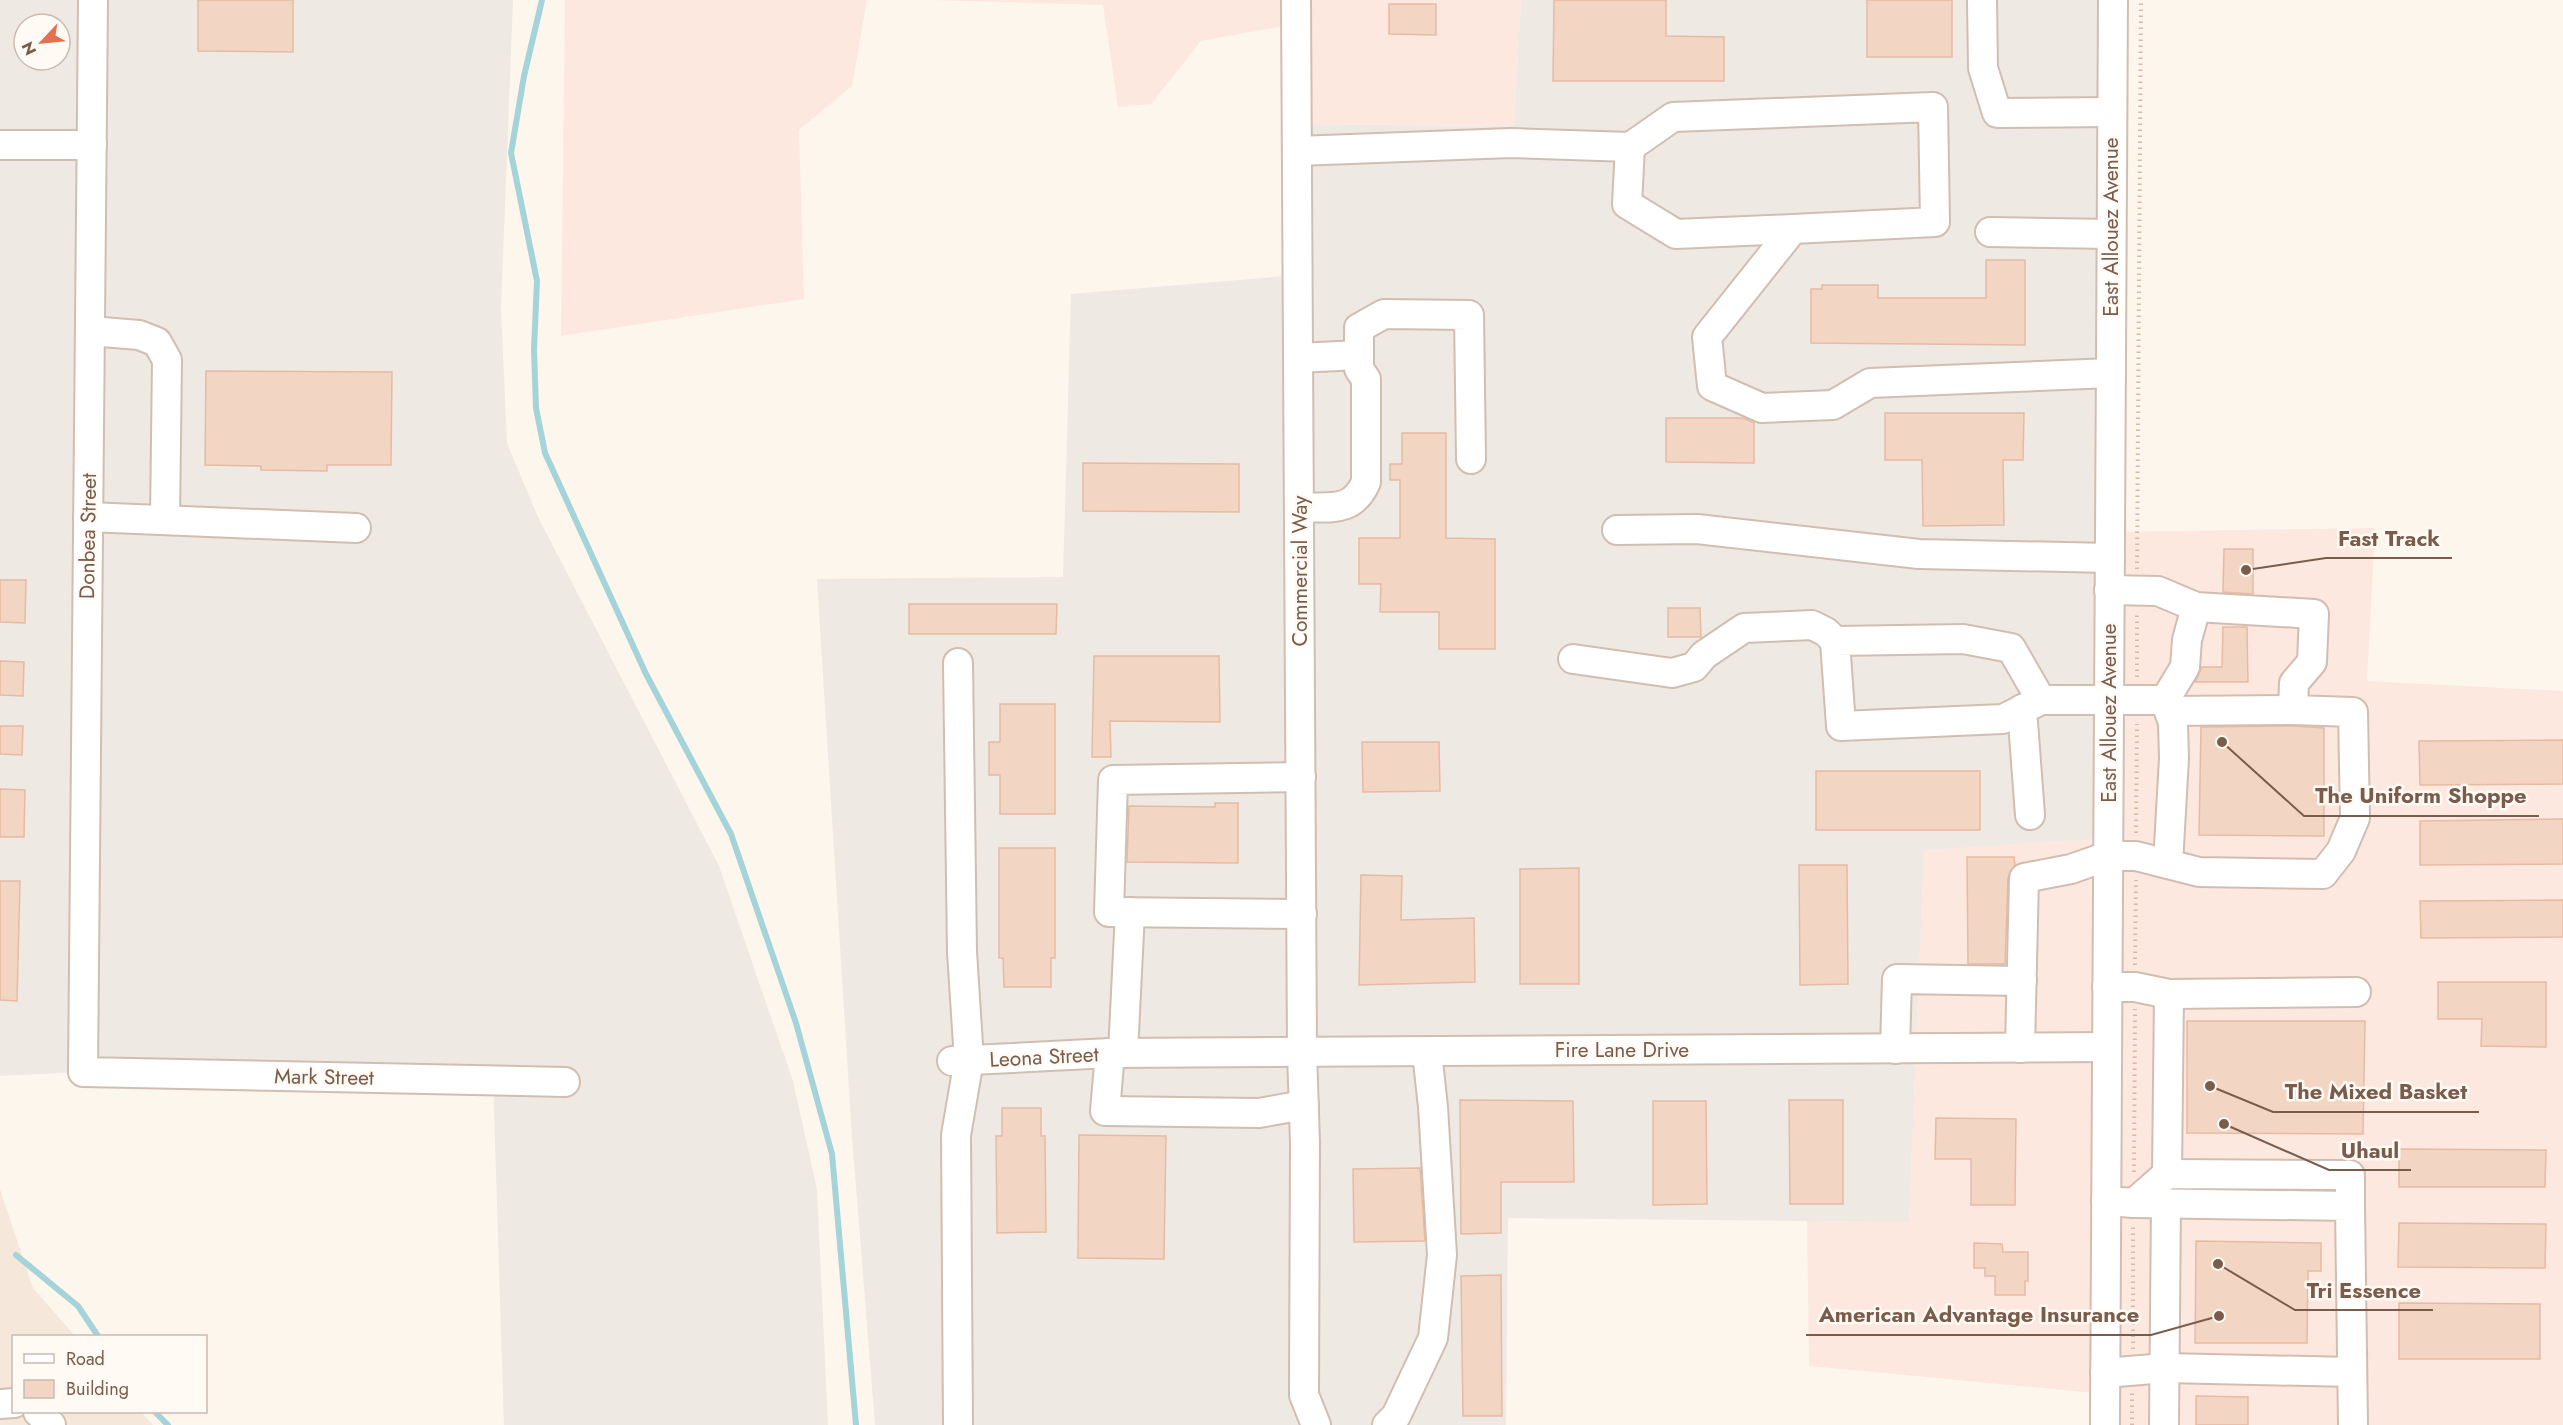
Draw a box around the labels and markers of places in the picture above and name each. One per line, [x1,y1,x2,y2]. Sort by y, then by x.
callout: Fast Track [2326,518,2452,558]
callout: The Uniform Shoppe [2304,776,2539,816]
callout: The Mixed Basket [2273,1072,2479,1112]
callout: Uhaul [2329,1130,2411,1170]
callout: Tri Essence [2295,1270,2433,1310]
callout: American Advantage Insurance [1806,1295,2151,1335]

